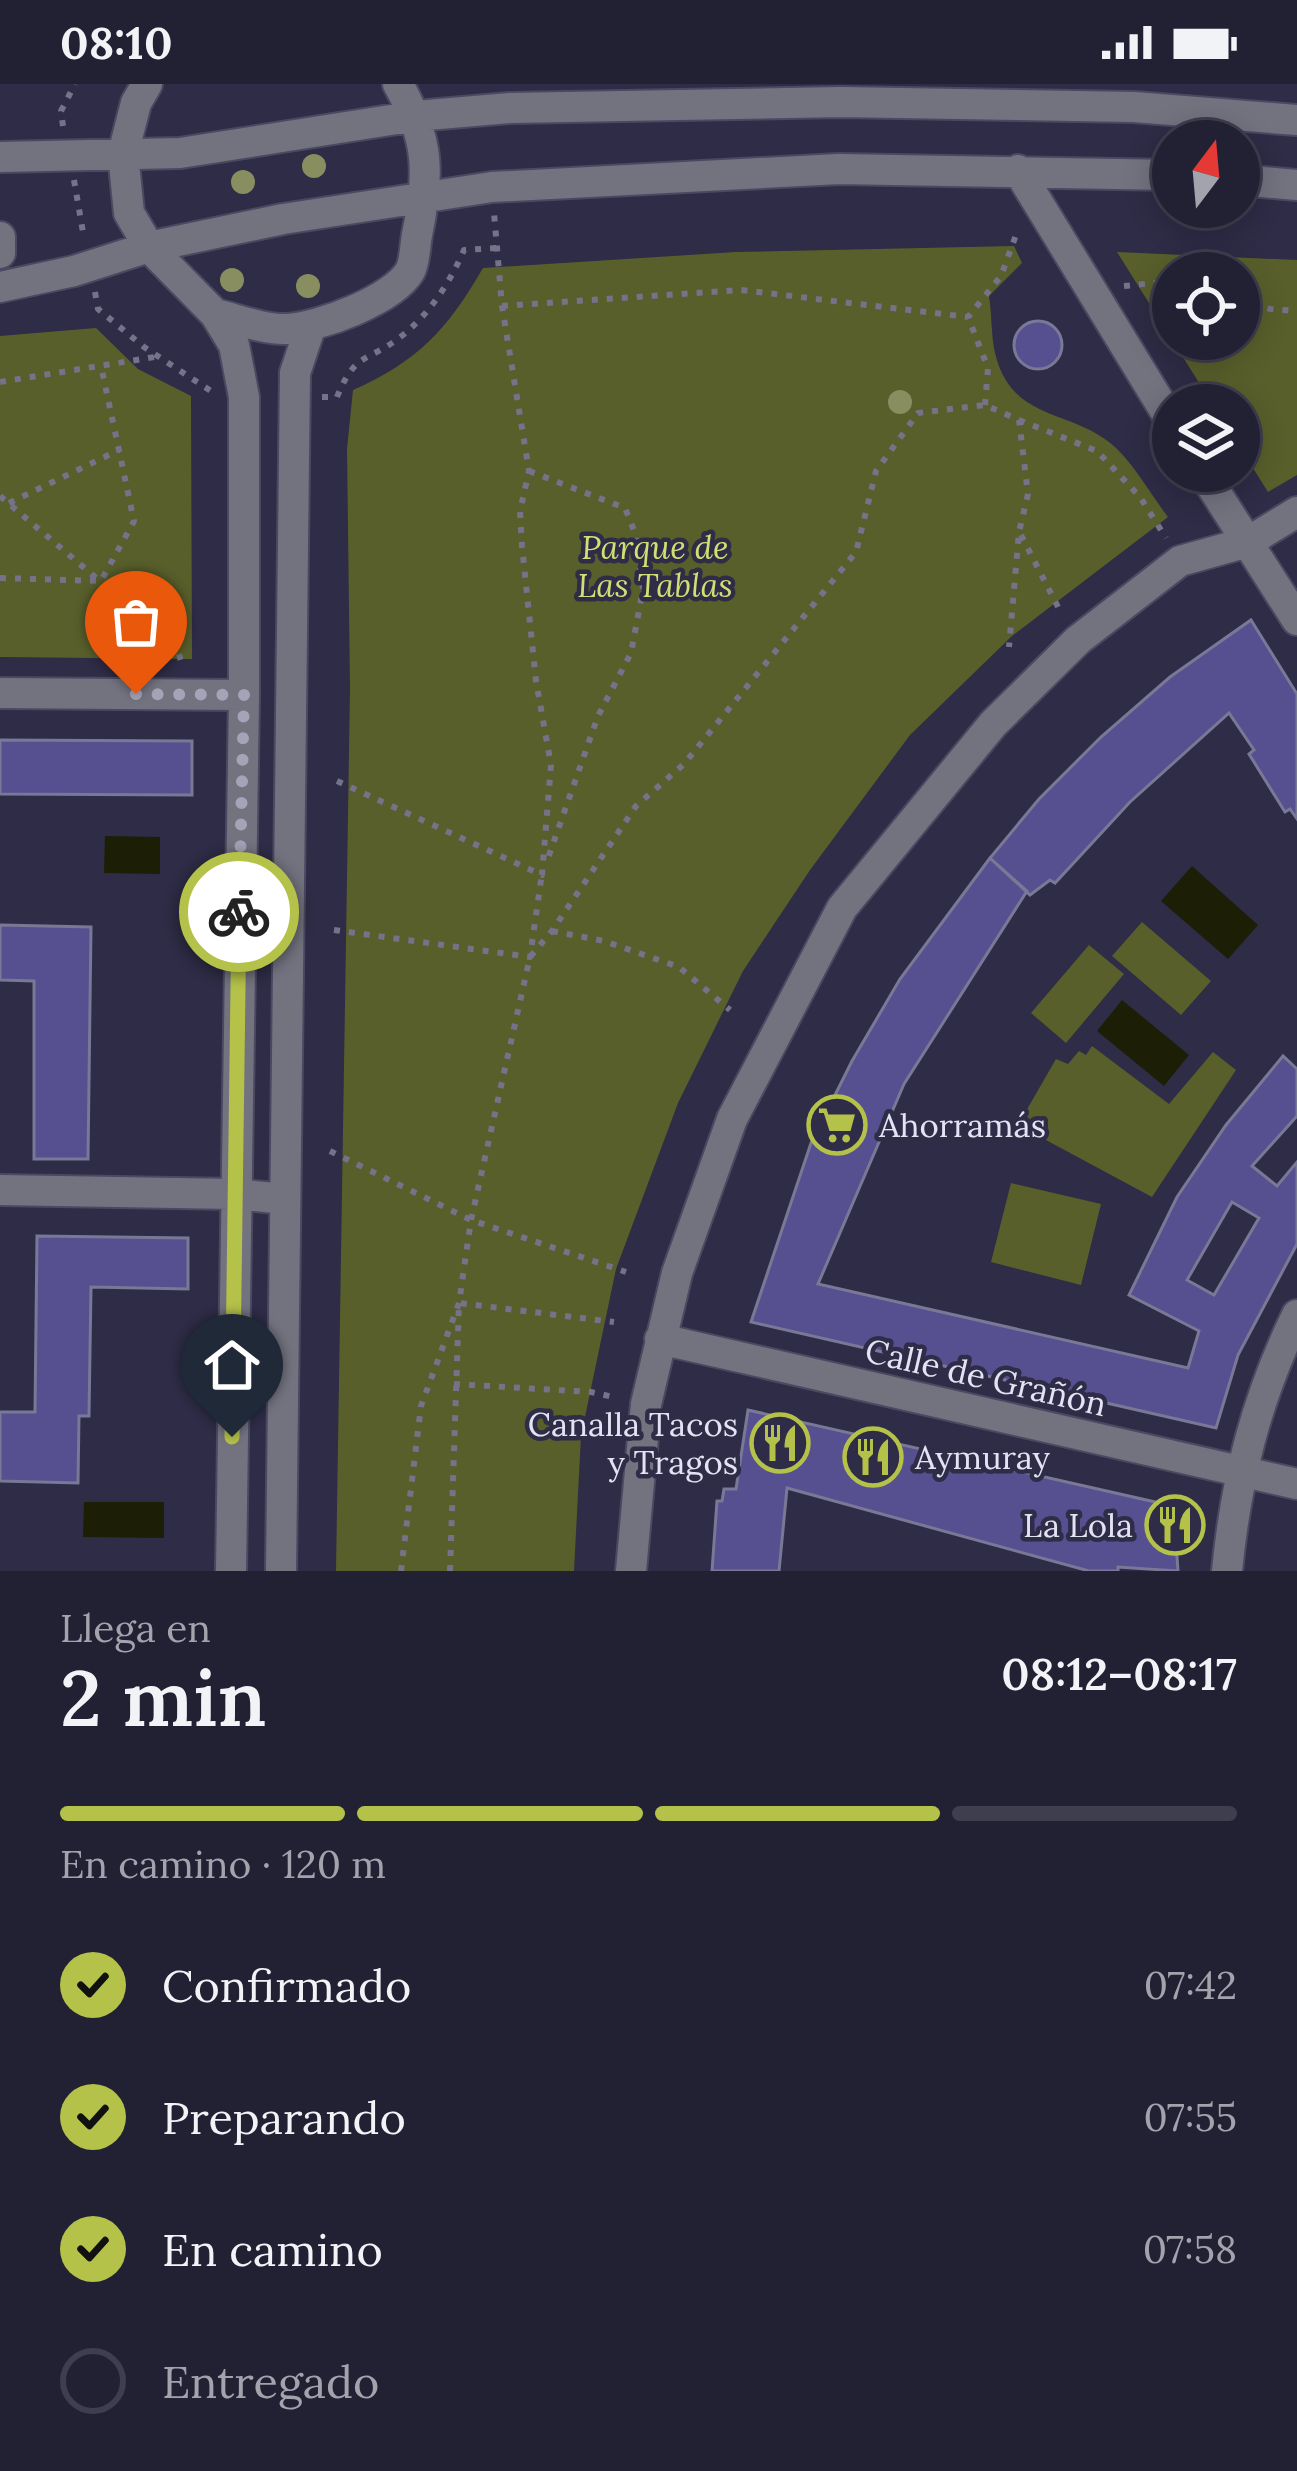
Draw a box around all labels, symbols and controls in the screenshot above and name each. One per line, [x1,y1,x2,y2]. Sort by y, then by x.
text: 08:10 [60,14,173,71]
north arrow [1152,120,1260,228]
map controls [1152,120,1260,492]
button: locate [1152,252,1260,360]
button: layers [1152,384,1260,492]
park label: Parque de Las Tablas [577,526,733,606]
pin [85,571,187,694]
icon: bag [103,589,169,655]
courier [179,852,299,972]
icon: bike [206,879,272,945]
supermarket icon: Ahorramás [806,1094,868,1156]
place label: Ahorramás [878,1104,1046,1146]
pin [181,1314,283,1437]
street label: Calle de Grañón [861,1329,1111,1425]
icon: home [199,1332,265,1398]
place label: Canalla Tacos y Tragos [528,1403,738,1483]
restaurant icon: Canalla Tacos y Tragos [749,1412,811,1474]
restaurant icon: Aymuray [842,1426,904,1488]
place label: Aymuray [914,1436,1051,1478]
restaurant icon: La Lola [1144,1494,1206,1556]
place label: La Lola [1023,1504,1133,1546]
text: Llega en [60,1603,211,1653]
text: 08:12–08:17 [1001,1645,1237,1702]
text: 2 min [60,1648,267,1747]
text: En camino · 120 m [60,1839,386,1889]
icon: check [60,1952,126,2018]
text: Confirmado [162,1957,411,2014]
text: 07:42 [1144,1960,1237,2010]
icon: check [60,2084,126,2150]
text: Preparando [162,2089,406,2146]
text: 07:55 [1143,2092,1237,2142]
icon: check [60,2216,126,2282]
text: En camino [162,2221,383,2278]
text: 07:58 [1143,2224,1237,2274]
text: Entregado [162,2353,379,2410]

